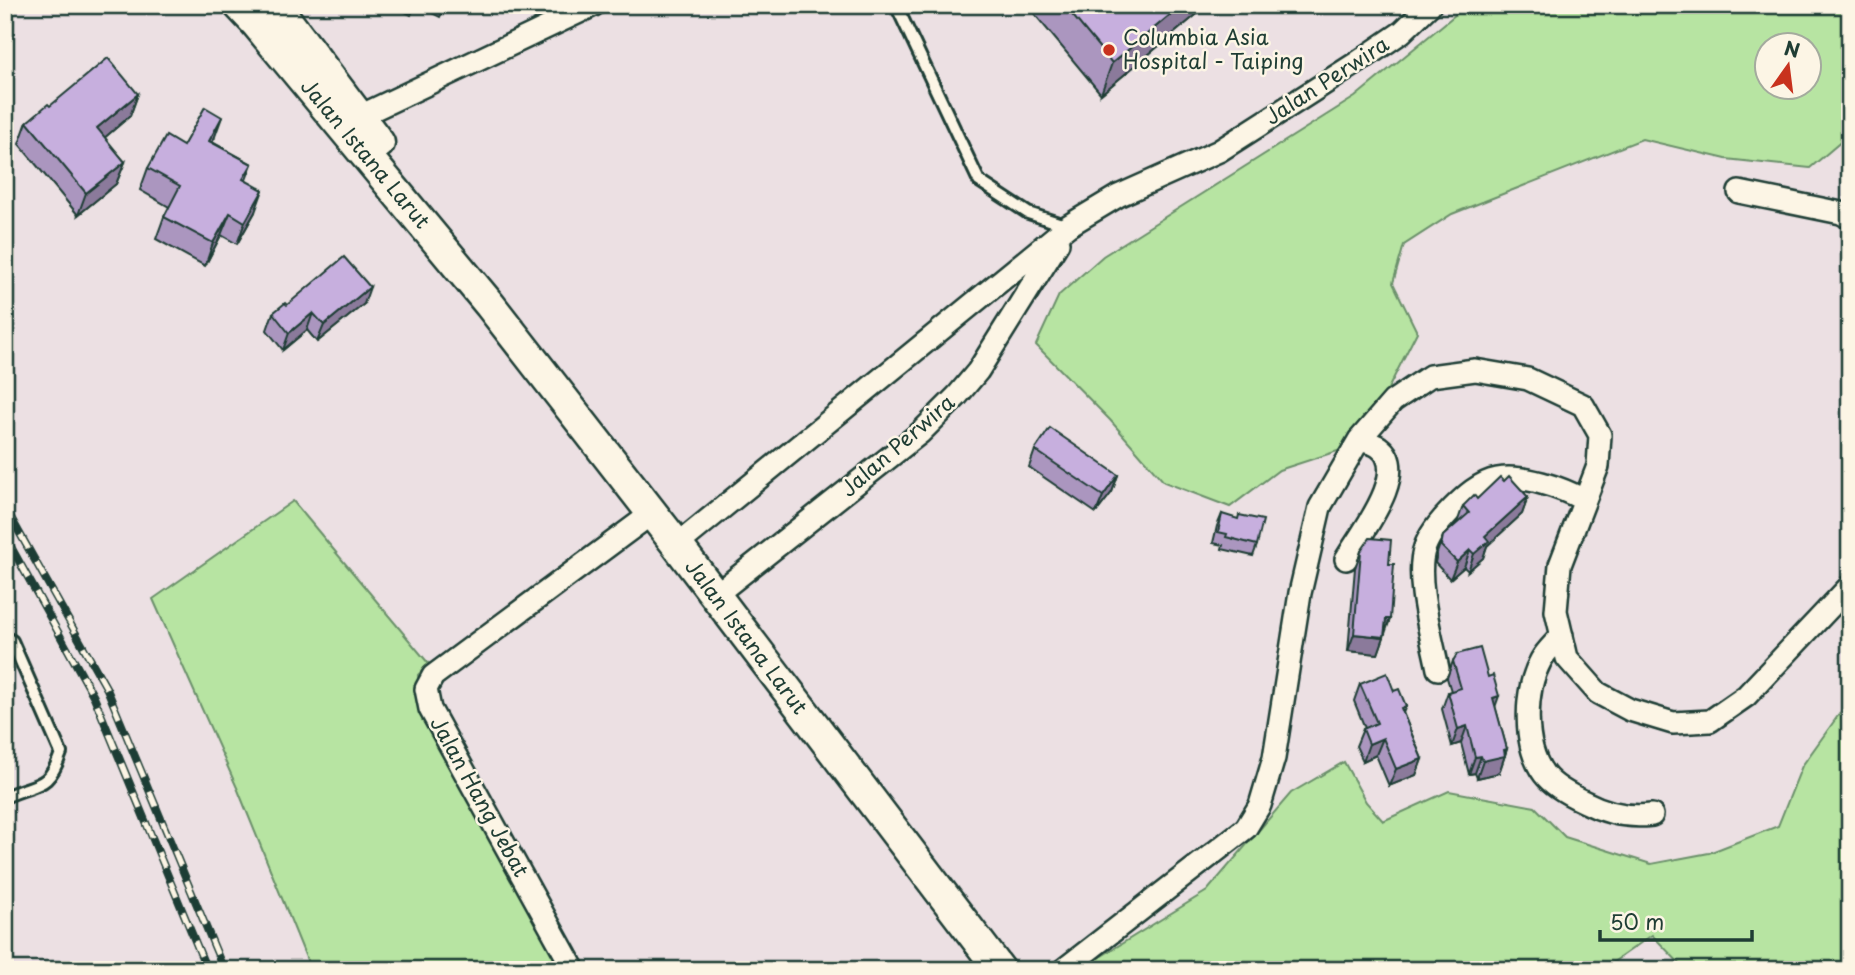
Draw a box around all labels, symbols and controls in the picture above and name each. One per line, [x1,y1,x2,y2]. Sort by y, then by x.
place label: Columbia Asia Hospital - Taiping [1123,20,1304,76]
street label: Jalan Perwira [1258,27,1395,131]
north arrow [1754,32,1824,102]
text: N [1782,33,1803,64]
marker: Columbia Asia Hospital - Taiping [1101,42,1117,58]
street label: Jalan Istana Larut [294,71,439,235]
street label: Jalan Perwira [833,385,961,503]
street label: Jalan Istana Larut [678,551,817,720]
street label: Jalan Hang Jebat [423,710,538,882]
scale bar [1600,898,1752,942]
text: 50 m [1610,905,1664,937]

